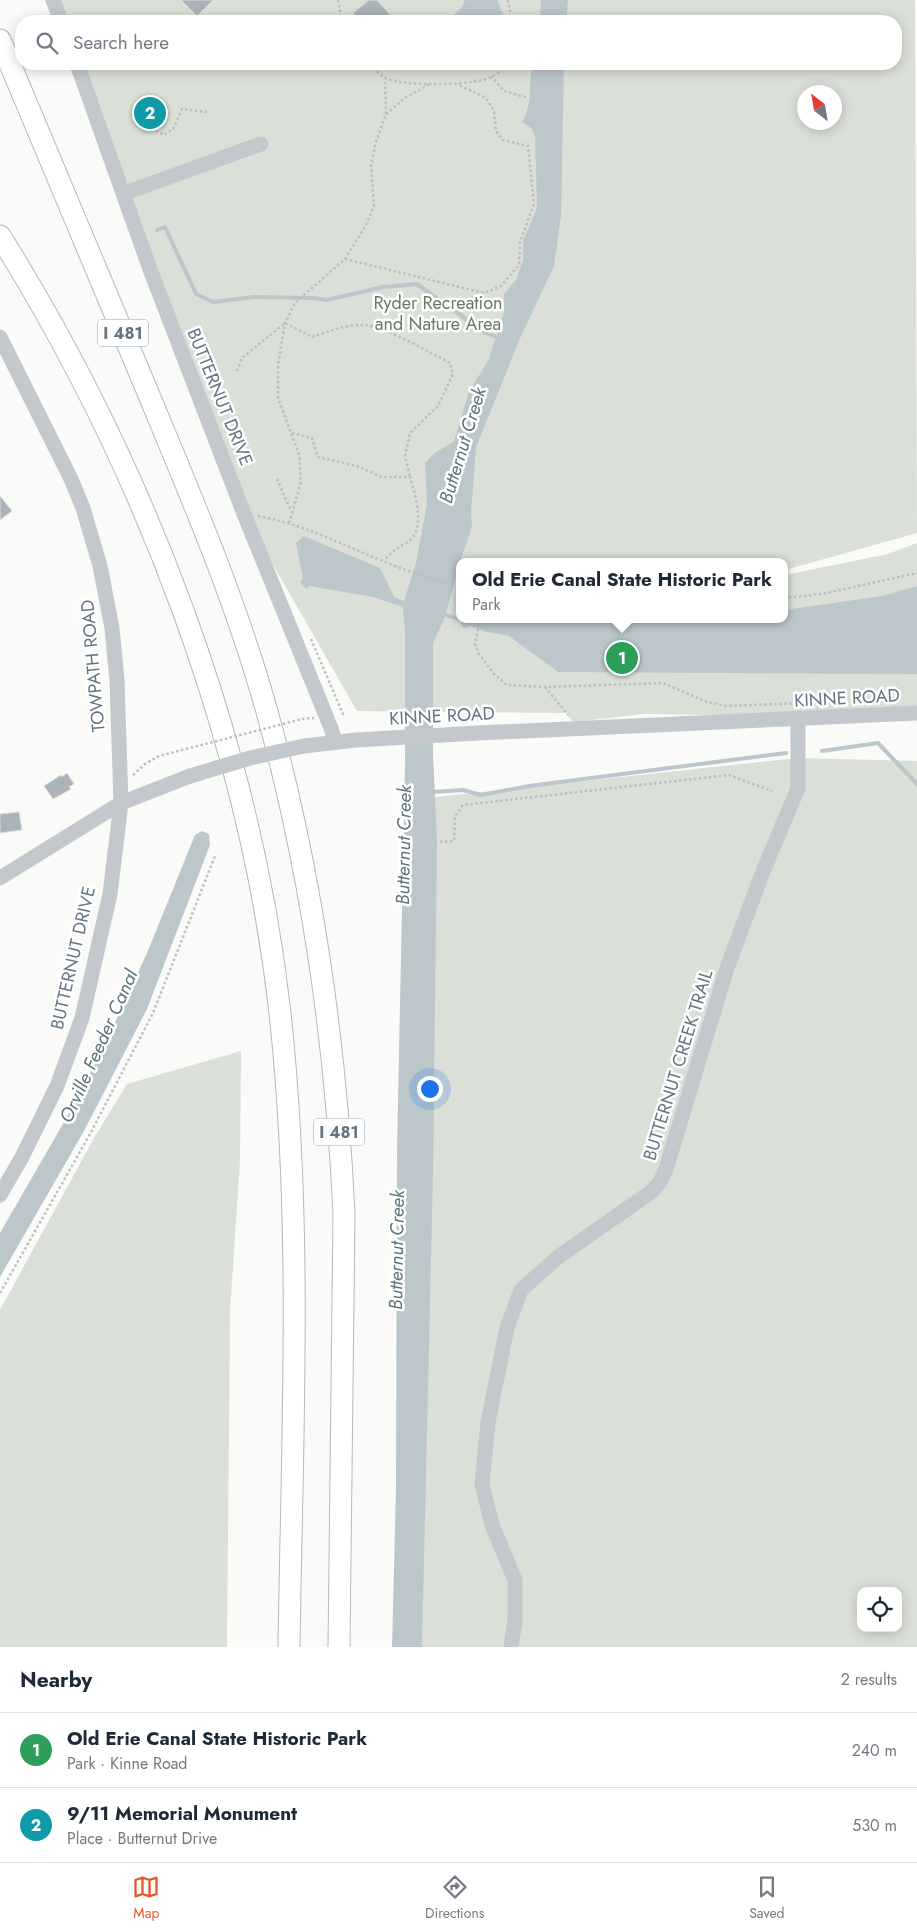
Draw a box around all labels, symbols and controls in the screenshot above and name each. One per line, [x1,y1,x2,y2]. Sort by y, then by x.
search box [15,15,902,70]
icon: search [33,29,61,57]
text: Search here [73,29,169,56]
north arrow [797,85,842,130]
pin: 2 [134,94,166,132]
park label: Ryder Recreation and Nature Area [373,290,503,337]
road number: I 481 [98,319,148,346]
street label: BUTTERNUT DRIVE [181,324,259,470]
water label: Butternut Creek [432,383,493,506]
popup [456,558,788,623]
text: Old Erie Canal State Historic Park [472,566,772,593]
text: Park [472,593,500,616]
street label: TOWPATH ROAD [74,599,112,733]
pin: 1 [606,639,638,677]
street label: KINNE ROAD [794,682,900,714]
street label: KINNE ROAD [389,700,495,732]
water label: Butternut Creek [389,784,418,905]
street label: BUTTERNUT DRIVE [44,884,102,1032]
water label: Orville Feeder Canal [53,965,145,1127]
street label: BUTTERNUT CREEK TRAIL [637,966,719,1164]
your location [417,1076,443,1102]
road number: I 481 [314,1118,364,1146]
water label: Butternut Creek [382,1189,411,1310]
map controls [857,1587,902,1632]
button: locate [857,1587,902,1632]
text: Nearby [20,1665,92,1695]
text: 2 results [841,1668,897,1691]
text: Old Erie Canal State Historic Park [67,1725,367,1752]
text: 1 [32,1739,40,1762]
text: 240 m [852,1739,897,1762]
text: Park · Kinne Road [67,1752,187,1775]
text: 9/11 Memorial Monument [67,1800,297,1827]
text: 2 [31,1814,41,1837]
text: 530 m [852,1814,897,1837]
text: Place · Butternut Drive [67,1827,217,1850]
tab: Map [132,1873,160,1923]
tab: Directions [425,1873,484,1923]
tab: Saved [749,1873,785,1923]

